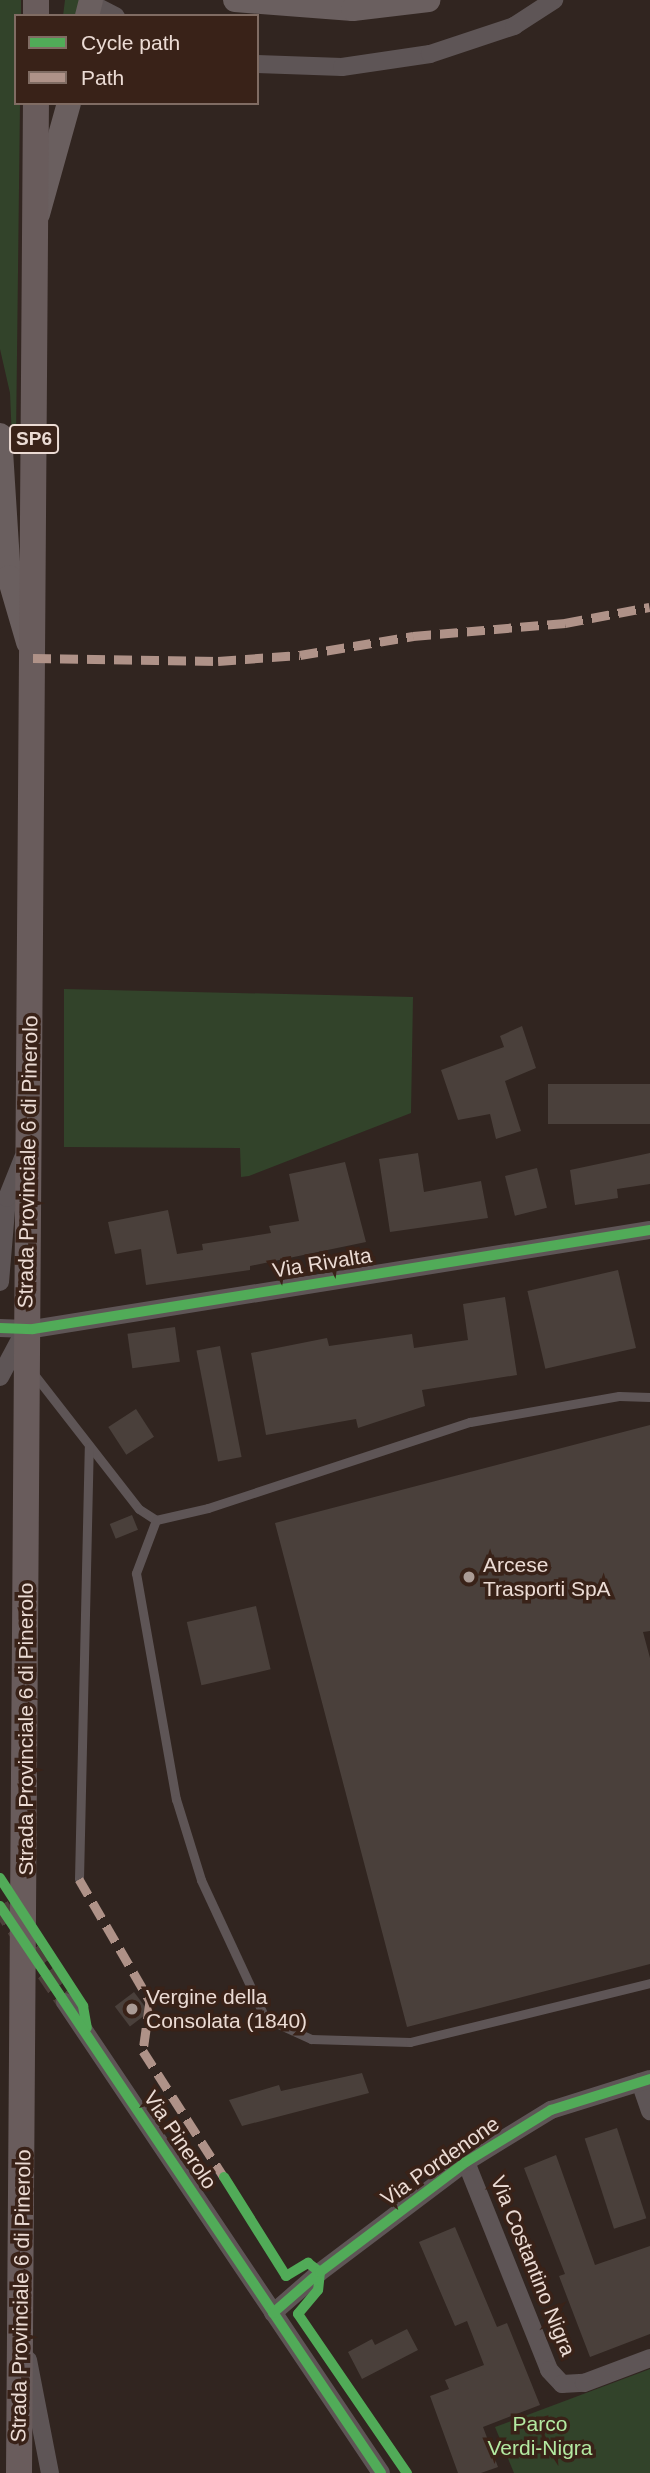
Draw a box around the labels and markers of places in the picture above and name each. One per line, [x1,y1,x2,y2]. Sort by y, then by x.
place label: Arcese Trasporti SpA [483,1552,611,1602]
marker: Arcese Trasporti SpA [461,1569,477,1585]
place label: Vergine della Consolata (1840) [146,1984,307,2034]
marker: Vergine della Consolata (1840) [124,2001,140,2017]

